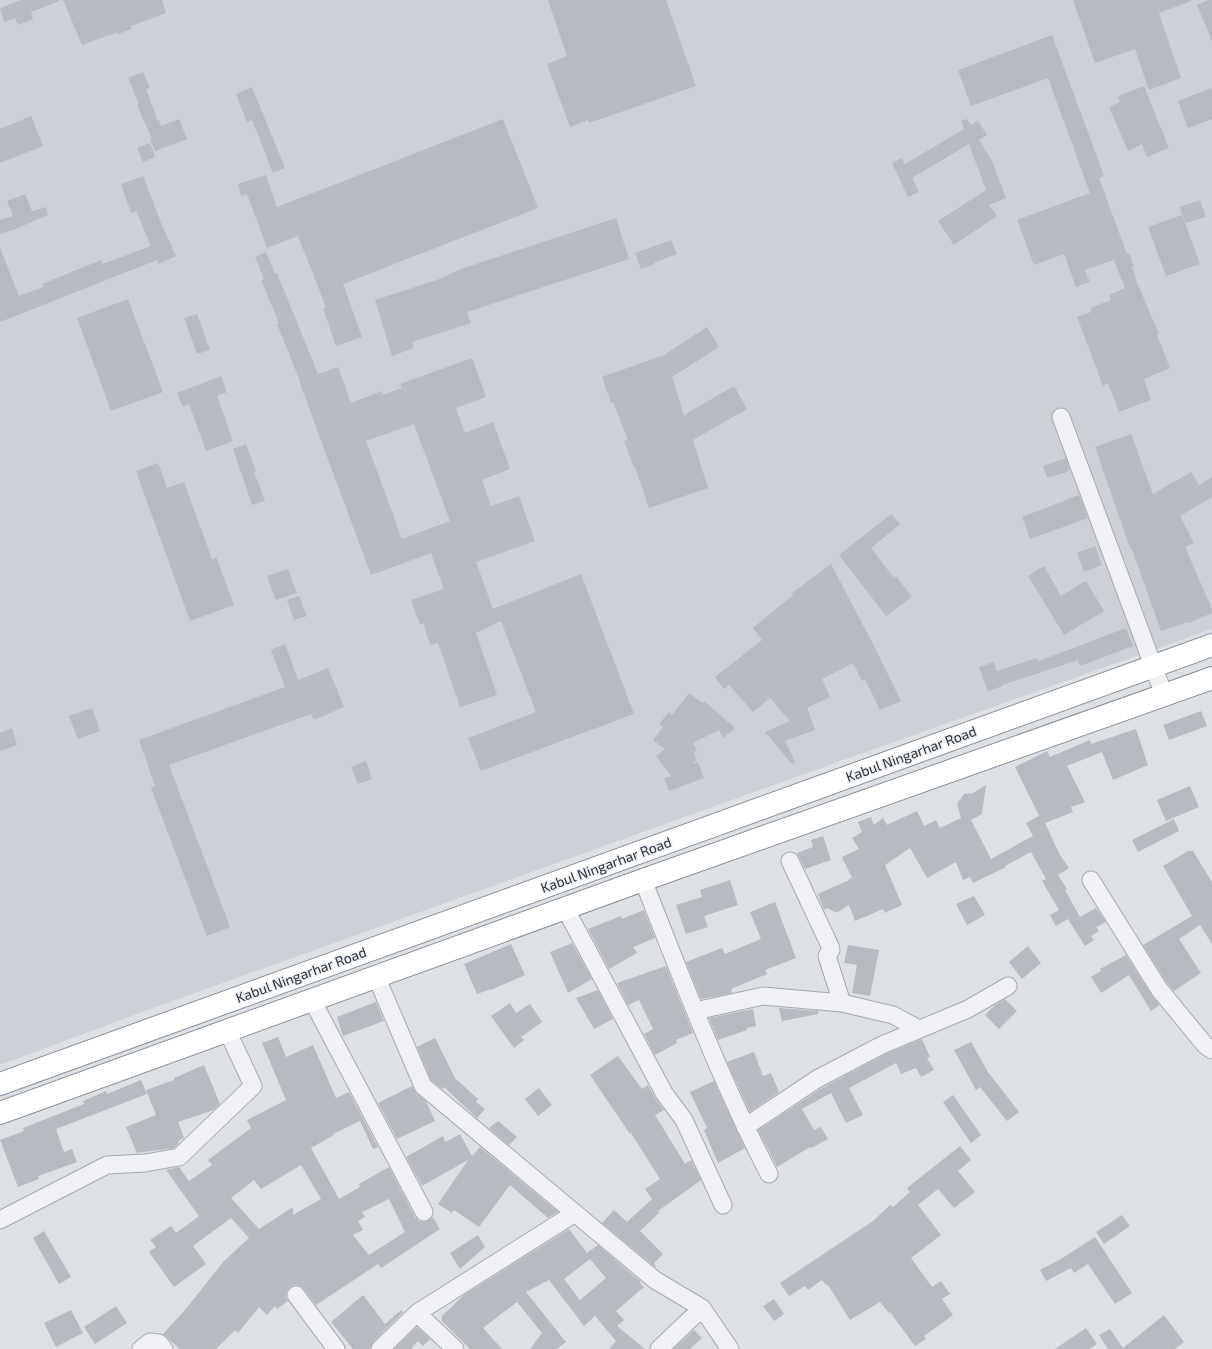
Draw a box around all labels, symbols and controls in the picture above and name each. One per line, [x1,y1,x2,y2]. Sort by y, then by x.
street label: Kabul Ningarhar Road [843,722,979,785]
street label: Kabul Ningarhar Road [538,833,674,896]
street label: Kabul Ningarhar Road [233,943,369,1006]

